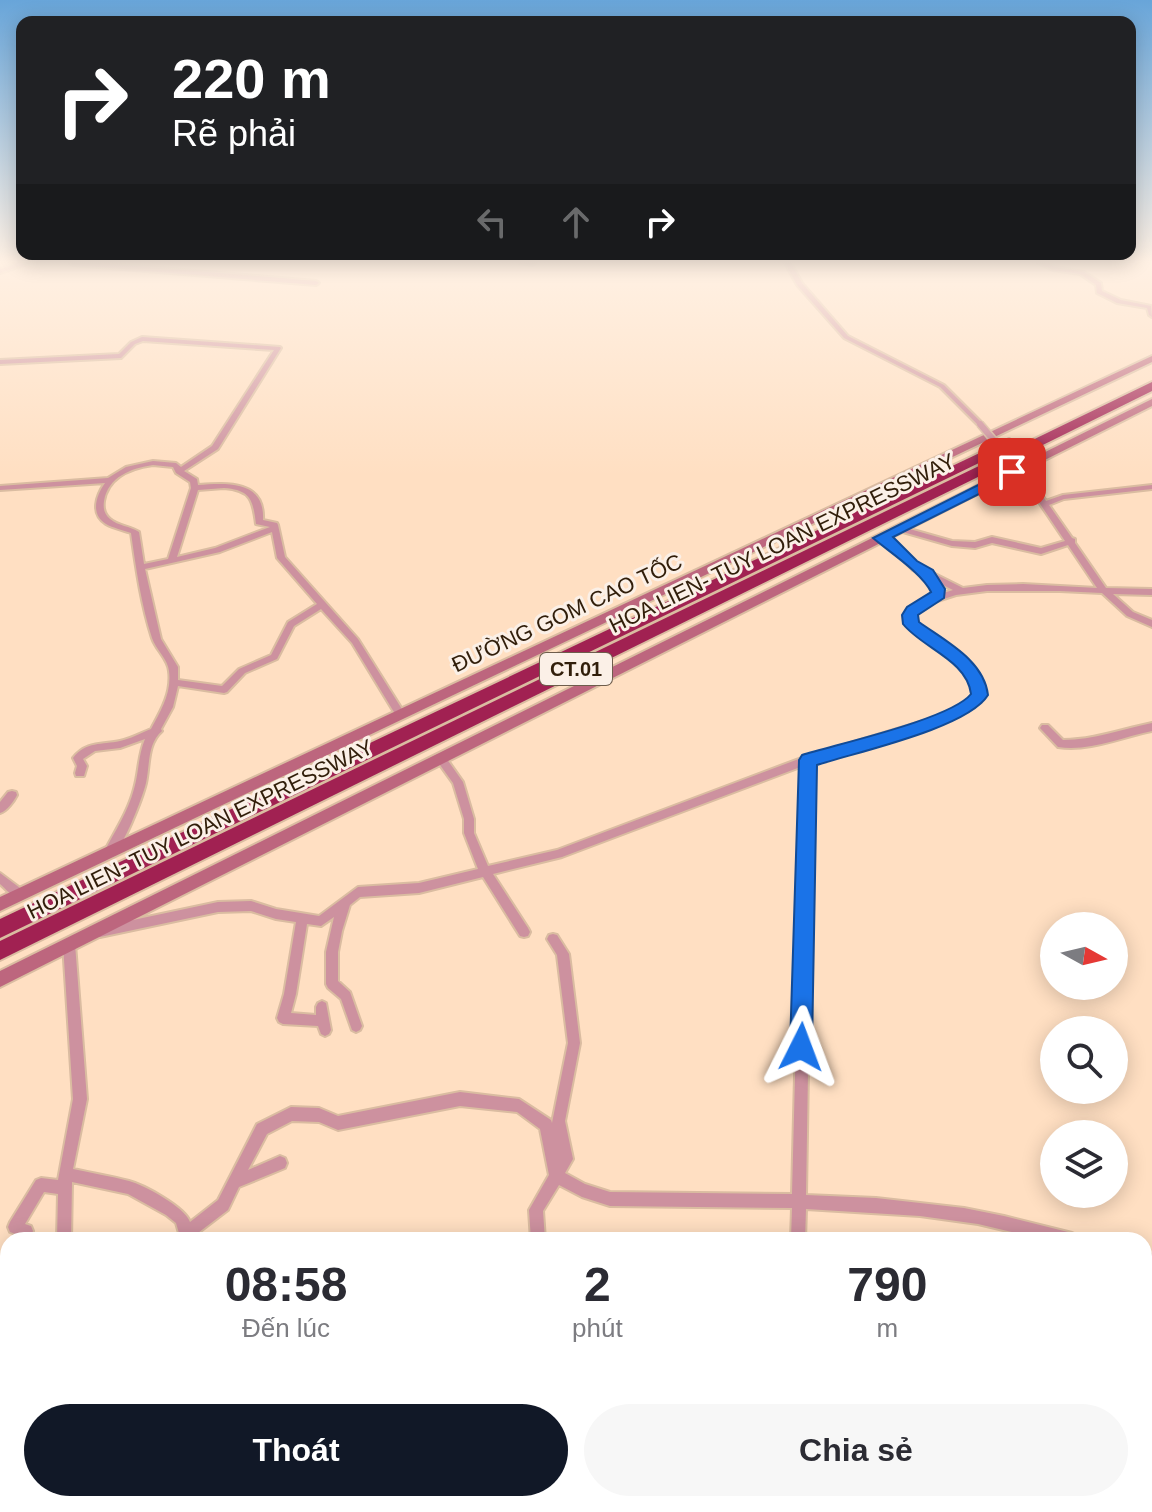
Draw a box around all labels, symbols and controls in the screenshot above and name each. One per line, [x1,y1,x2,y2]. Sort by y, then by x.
text: 220 m [172,47,331,110]
icon: right [40,48,144,152]
text: Rẽ phải [172,113,296,154]
icon: left [470,200,514,244]
icon: ahead [554,200,598,244]
icon: right [638,200,682,244]
pin [978,438,1046,506]
street label: HOA LIEN- TUY LOAN EXPRESSWAY [605,448,959,638]
icon: arrive [990,450,1034,494]
street label: ĐƯỜNG GOM CAO TỐC [447,548,686,677]
road number: CT.01 [540,653,612,685]
street label: HOA LIEN- TUY LOAN EXPRESSWAY [23,734,377,924]
north arrow [1040,912,1128,1000]
map controls [1040,912,1128,1208]
position arrow [759,1005,843,1089]
button: search [1040,1016,1128,1104]
button: layers [1040,1120,1128,1208]
text: 08:58 [225,1258,347,1311]
text: 2 [584,1258,611,1311]
text: 790 [847,1258,927,1311]
text: Đến lúc [242,1313,330,1343]
text: phút [572,1313,623,1343]
text: m [876,1313,898,1343]
button: Thoát [24,1404,568,1496]
button: Chia sẻ [584,1404,1128,1496]

